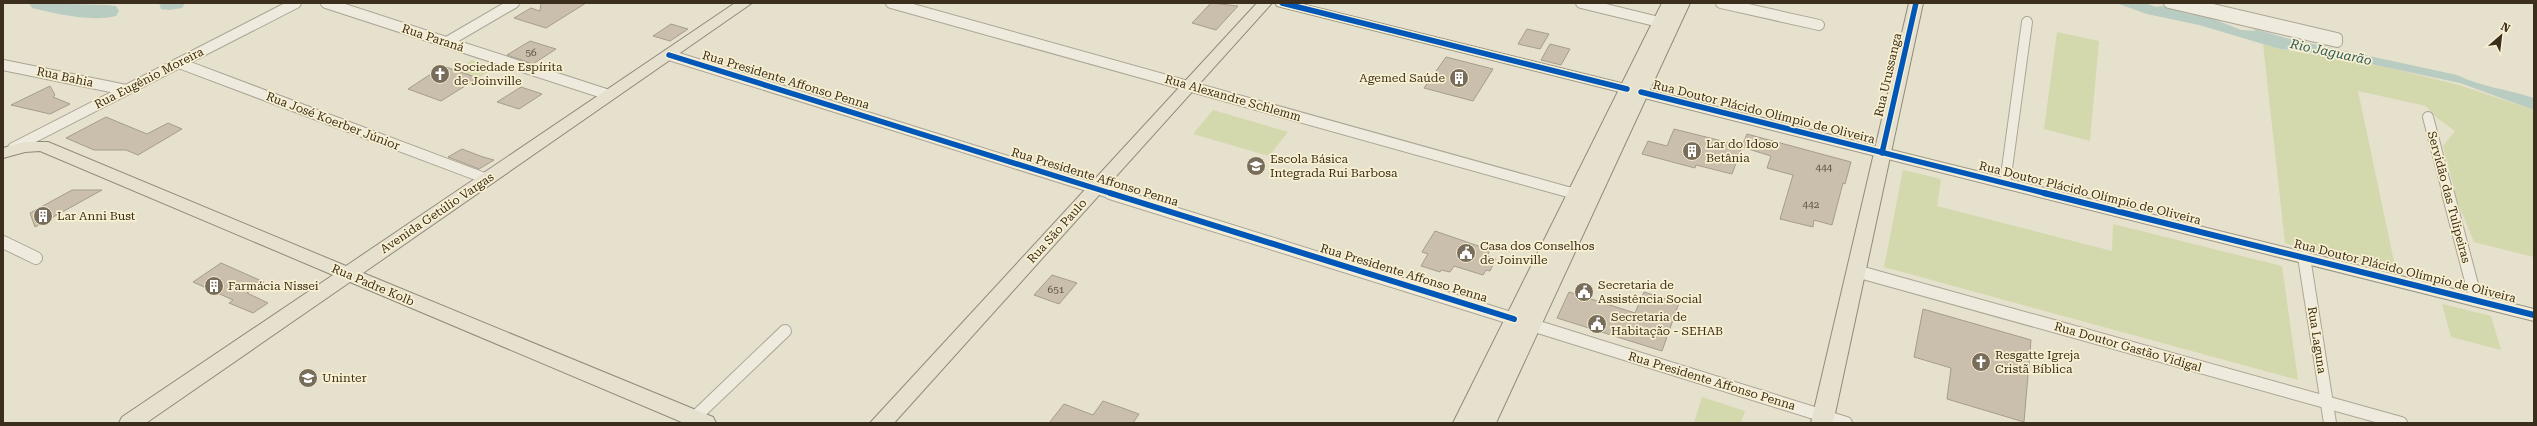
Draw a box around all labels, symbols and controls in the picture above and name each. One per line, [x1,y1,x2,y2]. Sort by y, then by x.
north arrow [2481,16,2521,56]
text: N [2499,20,2513,36]
street label: Rua Paraná [400,21,466,55]
street label: Rua Urussanga [1872,31,1905,118]
water label: Rio Jaguarão [2288,36,2373,68]
street label: Rua Eugênio Moreira [92,44,206,112]
house number: 56 [525,47,537,58]
street label: Rua Presidente Affonso Penna [701,48,872,112]
place label: Sociedade Espírita de Joinville [454,60,563,88]
church icon: Sociedade Espírita de Joinville [429,63,451,85]
street label: Rua Bahia [35,64,95,90]
building icon: Agemed Saúde [1448,67,1470,89]
place label: Agemed Saúde [1359,71,1445,85]
street label: Rua Alexandre Schlemm [1163,72,1303,124]
street label: Rua Doutor Plácido Olímpio de Oliveira [1652,78,1877,147]
street label: Rua José Koerber Júnior [264,89,402,153]
street label: Servidão das Tulipeiras [2425,130,2473,265]
place label: Lar do Idoso Betânia [1706,137,1779,165]
building icon: Lar do Idoso Betânia [1681,140,1703,162]
street label: Rua Presidente Affonso Penna [1010,145,1181,209]
place label: Escola Básica Integrada Rui Barbosa [1270,152,1398,180]
school or university icon: Escola Básica Integrada Rui Barbosa [1245,155,1267,177]
street label: Rua Doutor Plácido Olímpio de Oliveira [1978,159,2203,228]
house number: 444 [1816,162,1833,173]
street label: Avenida Getúlio Vargas [378,170,497,256]
street label: Rua São Paulo [1024,196,1090,266]
house number: 442 [1803,199,1820,210]
building icon: Lar Anni Bust [32,205,54,227]
place label: Lar Anni Bust [57,209,136,223]
street label: Rua Doutor Plácido Olímpio de Oliveira [2293,237,2518,306]
place label: Casa dos Conselhos de Joinville [1480,239,1595,267]
street label: Rua Presidente Affonso Penna [1319,241,1490,305]
public building icon: Casa dos Conselhos de Joinville [1455,242,1477,264]
street label: Rua Padre Kolb [330,261,417,309]
building icon: Farmácia Nissei [203,275,225,297]
place label: Secretaria de Assistência Social [1598,278,1702,306]
place label: Farmácia Nissei [228,279,319,293]
public building icon: Secretaria de Assistência Social [1573,281,1595,303]
house number: 651 [1048,284,1065,295]
street label: Rua Laguna [2305,305,2329,375]
place label: Secretaria de Habitação - SEHAB [1611,310,1723,338]
public building icon: Secretaria de Habitação - SEHAB [1586,313,1608,335]
street label: Rua Doutor Gastão Vidigal [2053,319,2204,375]
place label: Resgatte Igreja Cristã Bíblica [1995,348,2080,376]
street label: Rua Presidente Affonso Penna [1627,349,1798,413]
church icon: Resgatte Igreja Cristã Bíblica [1970,351,1992,373]
school or university icon: Uninter [297,367,319,389]
place label: Uninter [322,371,367,385]

